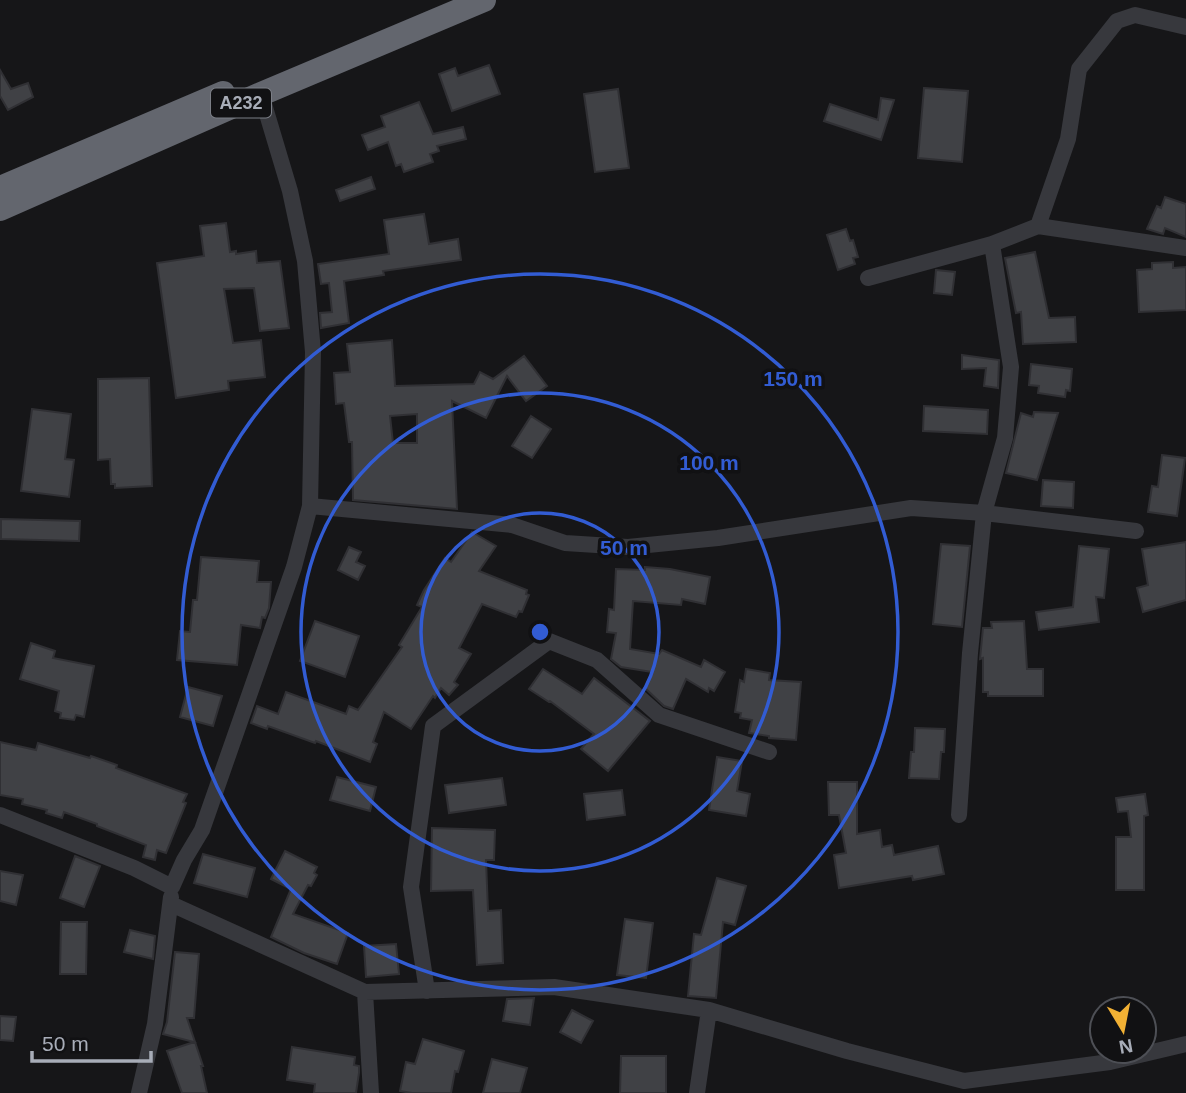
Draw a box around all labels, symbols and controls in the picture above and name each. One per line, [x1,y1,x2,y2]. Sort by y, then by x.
road number: A232 [211,88,271,118]
text: 150 m [763,367,823,390]
text: 100 m [679,451,739,474]
text: 50 m [600,536,648,559]
centre of rings [528,620,552,644]
north arrow [1088,995,1158,1065]
scale bar [32,1020,150,1064]
text: 50 m [42,1032,89,1055]
text: N [1117,1035,1134,1058]

